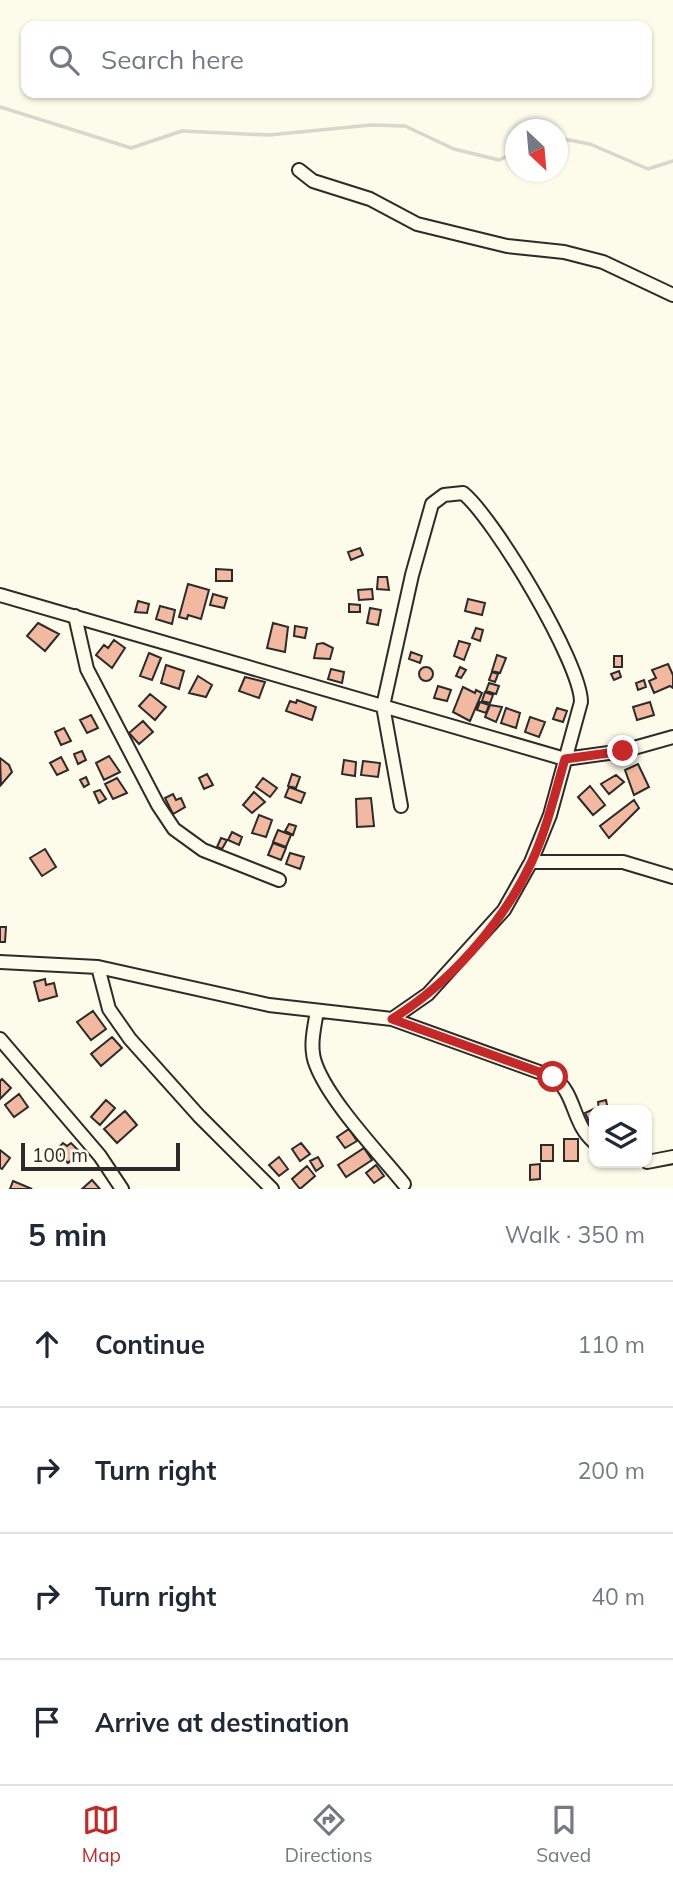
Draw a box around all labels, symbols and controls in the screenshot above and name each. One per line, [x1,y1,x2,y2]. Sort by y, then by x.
search box [21,21,652,98]
icon: search [45,41,83,79]
text: Search here [101,43,244,76]
north arrow [505,119,568,182]
route end [607,735,638,766]
route start [537,1061,568,1092]
map controls [589,1105,652,1168]
button: layers [589,1105,652,1168]
scale bar [21,1140,180,1172]
text: 100 m [32,1143,88,1167]
text: 5 min [28,1216,107,1254]
text: Walk · 350 m [505,1220,645,1249]
icon: ahead [28,1325,66,1363]
text: Continue [95,1328,205,1361]
text: 110 m [577,1330,645,1359]
icon: right [28,1451,66,1489]
text: Turn right [95,1454,216,1487]
text: 200 m [577,1456,645,1485]
icon: right [28,1577,66,1615]
text: Turn right [95,1580,216,1613]
text: 40 m [591,1582,645,1611]
icon: arrive [28,1703,66,1741]
text: Arrive at destination [95,1706,350,1739]
tab: Map [82,1801,121,1867]
tab: Directions [285,1801,373,1867]
tab: Saved [536,1801,591,1867]

